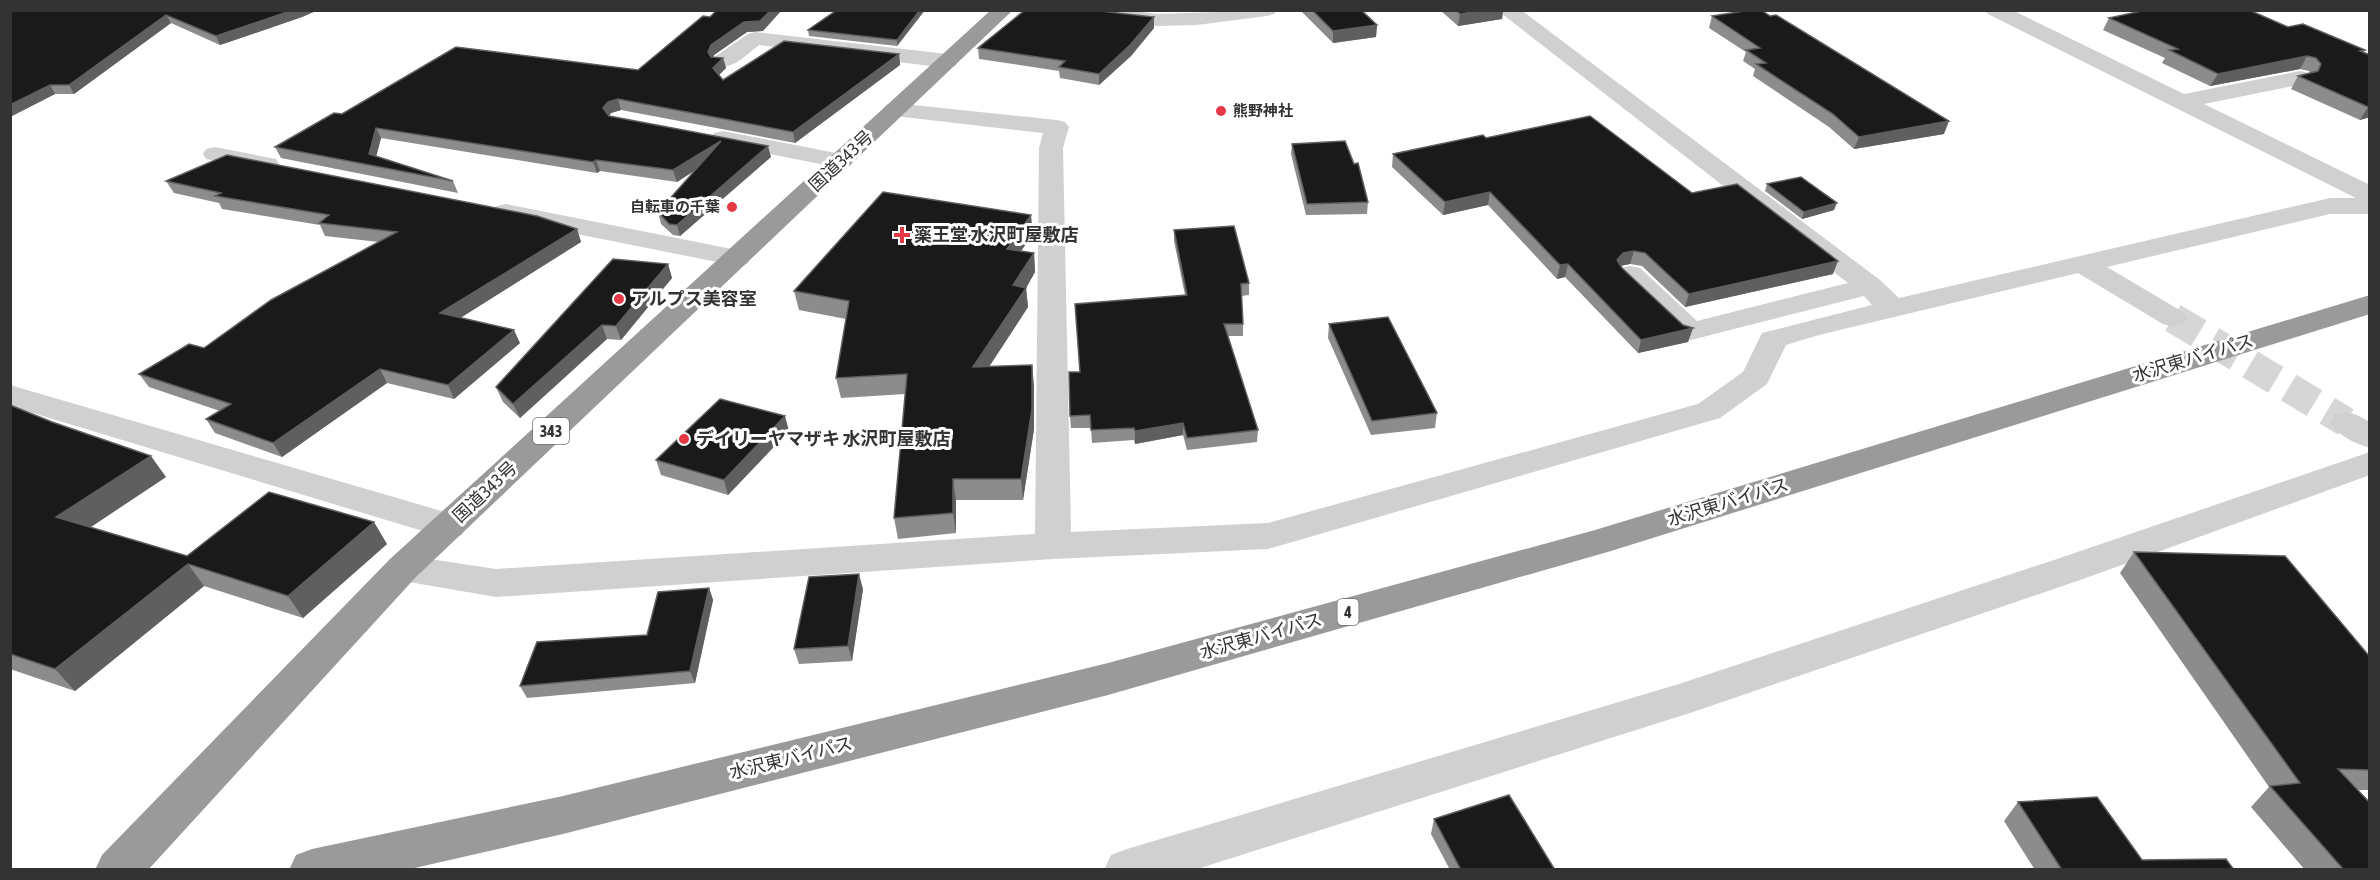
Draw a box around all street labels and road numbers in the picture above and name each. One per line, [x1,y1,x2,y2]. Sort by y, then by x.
street label: 国道343号 [804,126,877,195]
street label: 水沢東バイパス [2130,329,2256,386]
road number: 343 [533,418,569,444]
street label: 国道343号 [448,457,521,526]
street label: 水沢東バイパス [1665,473,1791,530]
road number: 4 [1338,599,1358,625]
street label: 水沢東バイパス [1198,608,1324,663]
street label: 水沢東バイパス [727,732,854,783]

